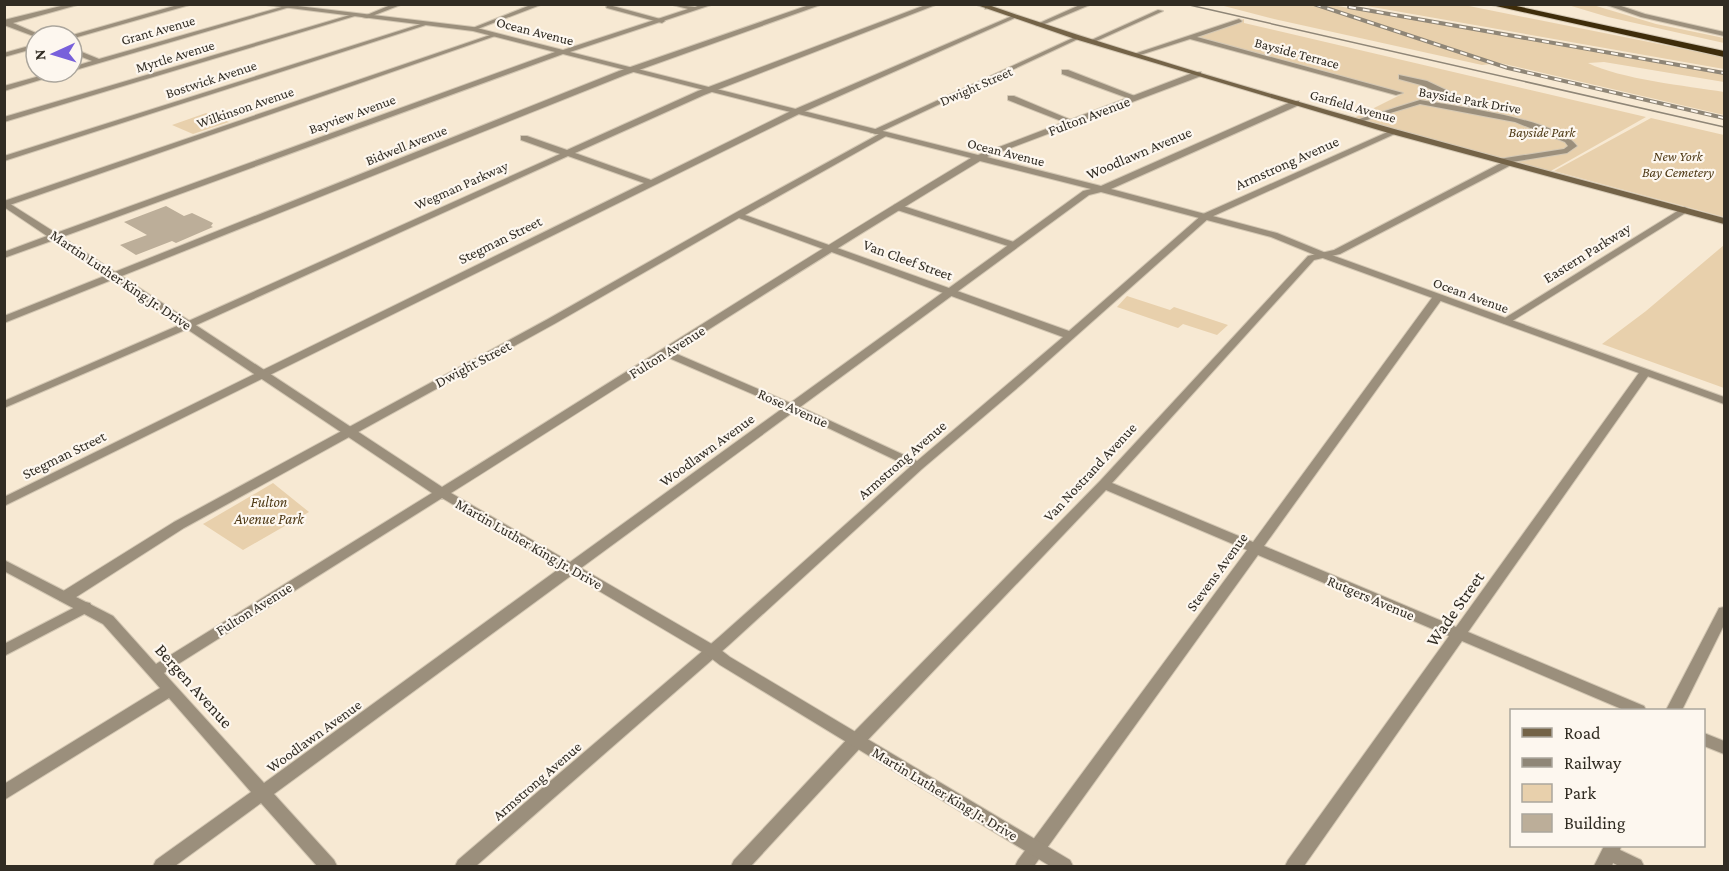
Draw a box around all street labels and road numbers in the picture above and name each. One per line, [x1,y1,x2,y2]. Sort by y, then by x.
street label: Grant Avenue [119,12,197,48]
street label: Ocean Avenue [495,14,575,48]
street label: Bayside Terrace [1253,34,1341,72]
street label: Myrtle Avenue [134,36,216,76]
street label: Bostwick Avenue [163,57,259,101]
street label: Dwight Street [937,63,1015,109]
street label: Wilkinson Avenue [194,83,296,131]
street label: Bayside Park Drive [1418,83,1522,117]
street label: Garfield Avenue [1308,86,1398,126]
street label: Bayview Avenue [306,91,398,137]
street label: Fulton Avenue [1046,93,1133,139]
street label: Bidwell Avenue [363,121,449,169]
street label: Woodlawn Avenue [1084,123,1194,182]
street label: Armstrong Avenue [1233,133,1342,194]
street label: Ocean Avenue [966,135,1046,169]
street label: Wegman Parkway [412,157,511,213]
street label: Stegman Street [456,212,546,268]
street label: Eastern Parkway [1540,220,1634,287]
street label: Martin Luther King Jr. Drive [47,227,195,334]
street label: Van Cleef Street [861,236,956,284]
street label: Ocean Avenue [1431,274,1511,316]
street label: Fulton Avenue [626,322,708,382]
street label: Dwight Street [433,337,515,391]
street label: Rose Avenue [755,385,831,431]
street label: Woodlawn Avenue [657,410,758,490]
street label: Armstrong Avenue [855,417,950,503]
street label: Van Nostrand Avenue [1040,419,1140,525]
street label: Stegman Street [20,427,110,483]
street label: Martin Luther King Jr. Drive [452,495,606,594]
street label: Stevens Avenue [1183,529,1251,614]
street label: Wade Street [1422,567,1489,650]
street label: Rutgers Avenue [1325,573,1417,625]
street label: Fulton Avenue [213,579,295,639]
street label: Bergen Avenue [151,640,237,732]
street label: Woodlawn Avenue [264,696,365,776]
street label: Armstrong Avenue [490,738,585,824]
street label: Martin Luther King Jr. Drive [869,744,1021,845]

